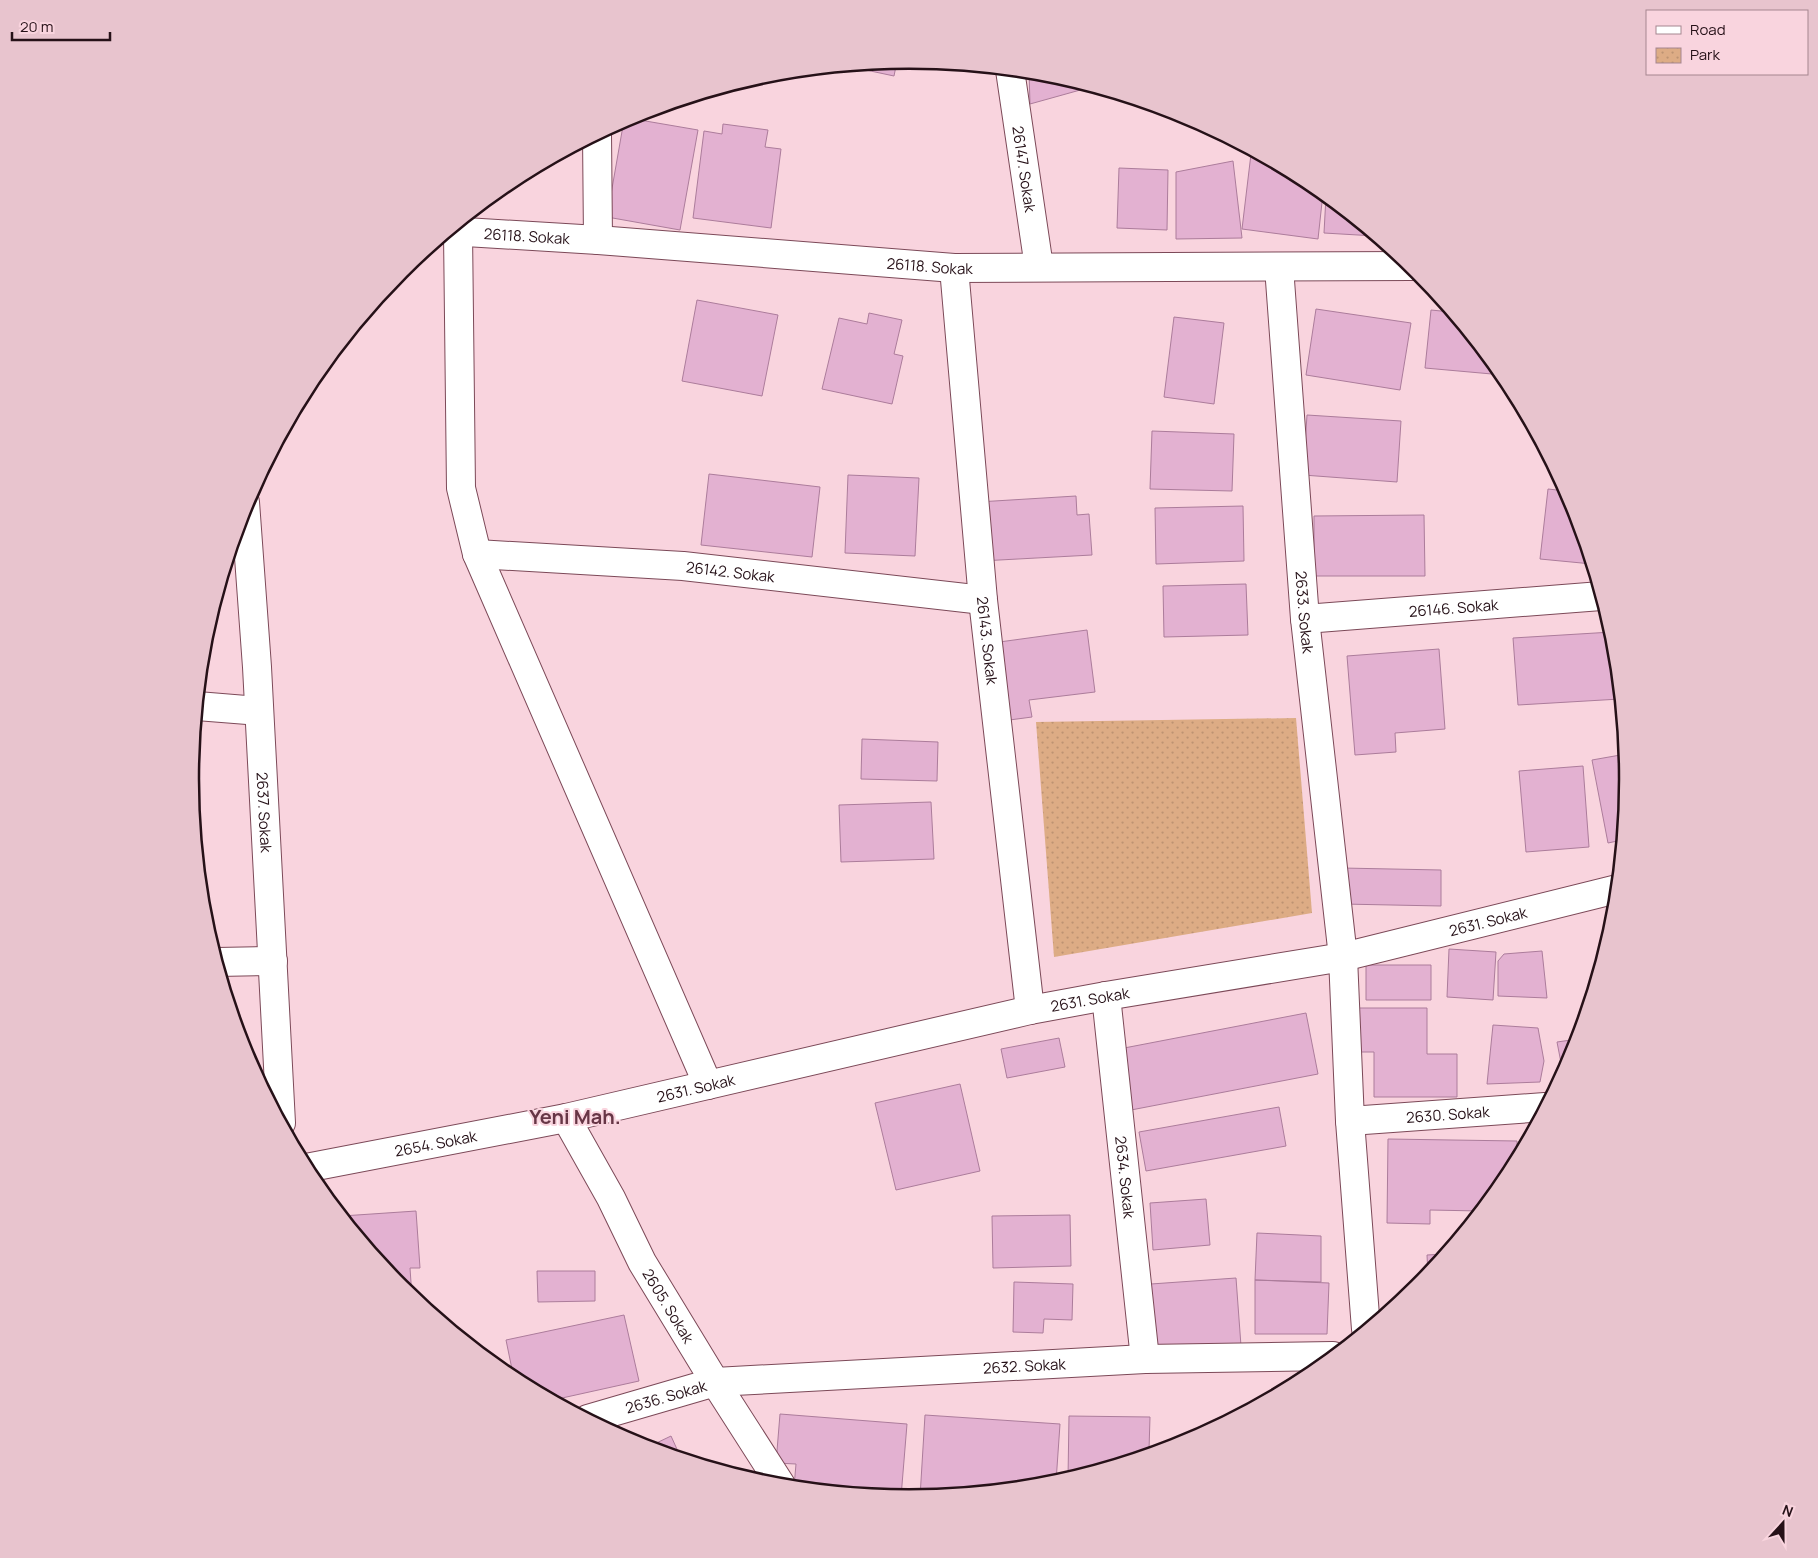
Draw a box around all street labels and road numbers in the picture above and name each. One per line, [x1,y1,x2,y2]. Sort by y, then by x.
street label: 26147. Sokak [1008,124,1041,214]
street label: 26118. Sokak [483,223,571,249]
street label: 26118. Sokak [886,252,973,279]
street label: 26142. Sokak [685,556,776,587]
street label: 2633. Sokak [1291,570,1319,655]
street label: 26146. Sokak [1408,593,1500,621]
street label: 26143. Sokak [972,595,1003,686]
street label: 2637. Sokak [252,771,277,854]
street label: 2631. Sokak [1447,901,1530,941]
street label: 2631. Sokak [1049,982,1131,1017]
street label: 2631. Sokak [655,1068,737,1107]
street label: 2630. Sokak [1405,1100,1491,1127]
street label: 2654. Sokak [393,1125,479,1161]
street label: 2634. Sokak [1111,1135,1140,1220]
street label: 2605. Sokak [638,1264,700,1347]
street label: 2632. Sokak [982,1353,1067,1378]
street label: 2636. Sokak [623,1374,709,1418]

